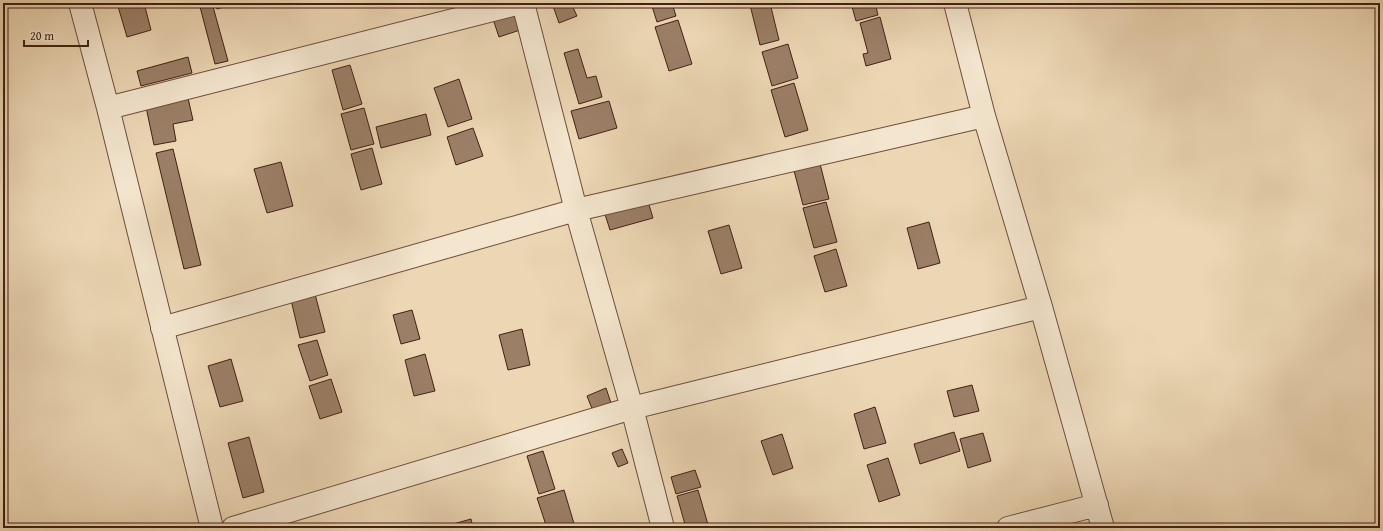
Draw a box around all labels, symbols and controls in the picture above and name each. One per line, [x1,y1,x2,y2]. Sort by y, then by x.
scale bar [24,22,88,48]
text: 20 m [30,27,54,44]

